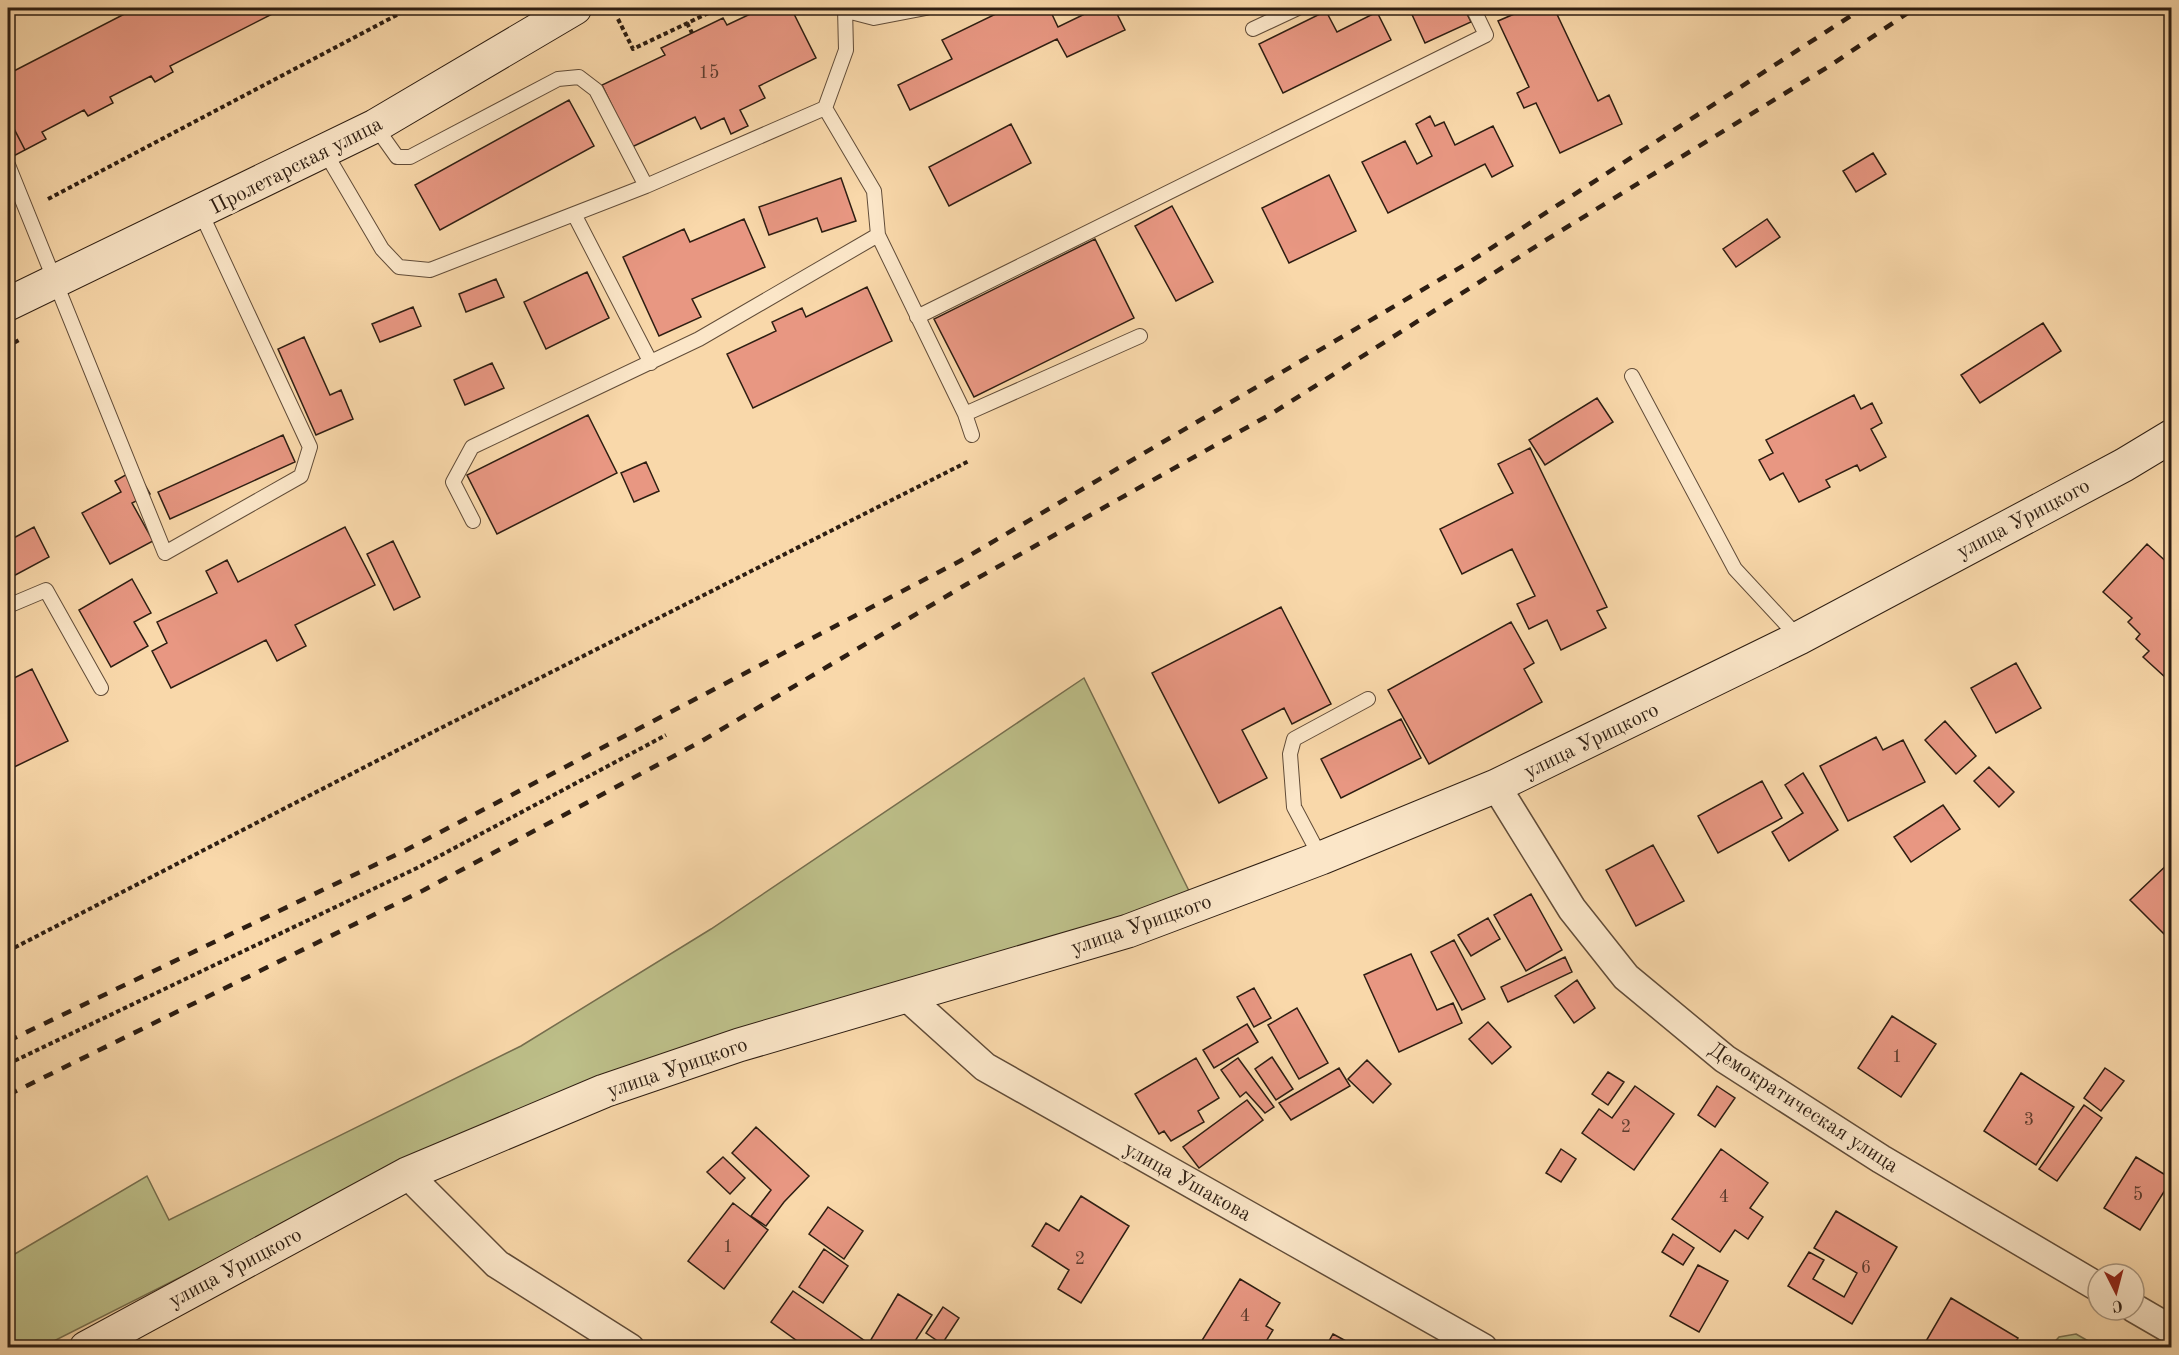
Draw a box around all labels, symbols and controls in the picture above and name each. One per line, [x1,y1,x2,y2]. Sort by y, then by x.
house number: 15 [699,64,719,82]
street label: Пролетарская улица [207,114,386,219]
street label: улица Урицкого [1954,476,2094,563]
street label: улица Урицкого [1521,700,1662,783]
street label: улица Урицкого [1069,892,1214,959]
street label: улица Урицкого [605,1035,750,1102]
street label: Демократическая улица [1705,1039,1902,1177]
house number: 1 [1892,1048,1902,1066]
house number: 3 [2024,1111,2034,1129]
house number: 2 [1621,1118,1631,1136]
street label: улица Ушакова [1120,1139,1254,1226]
house number: 5 [2133,1186,2143,1204]
house number: 4 [1719,1188,1729,1206]
street label: улица Урицкого [166,1225,306,1312]
house number: 1 [723,1238,733,1256]
house number: 2 [1075,1250,1085,1268]
house number: 6 [1861,1259,1871,1277]
north arrow [2086,1262,2146,1322]
text: С [2111,1296,2123,1313]
house number: 4 [1240,1307,1250,1325]

